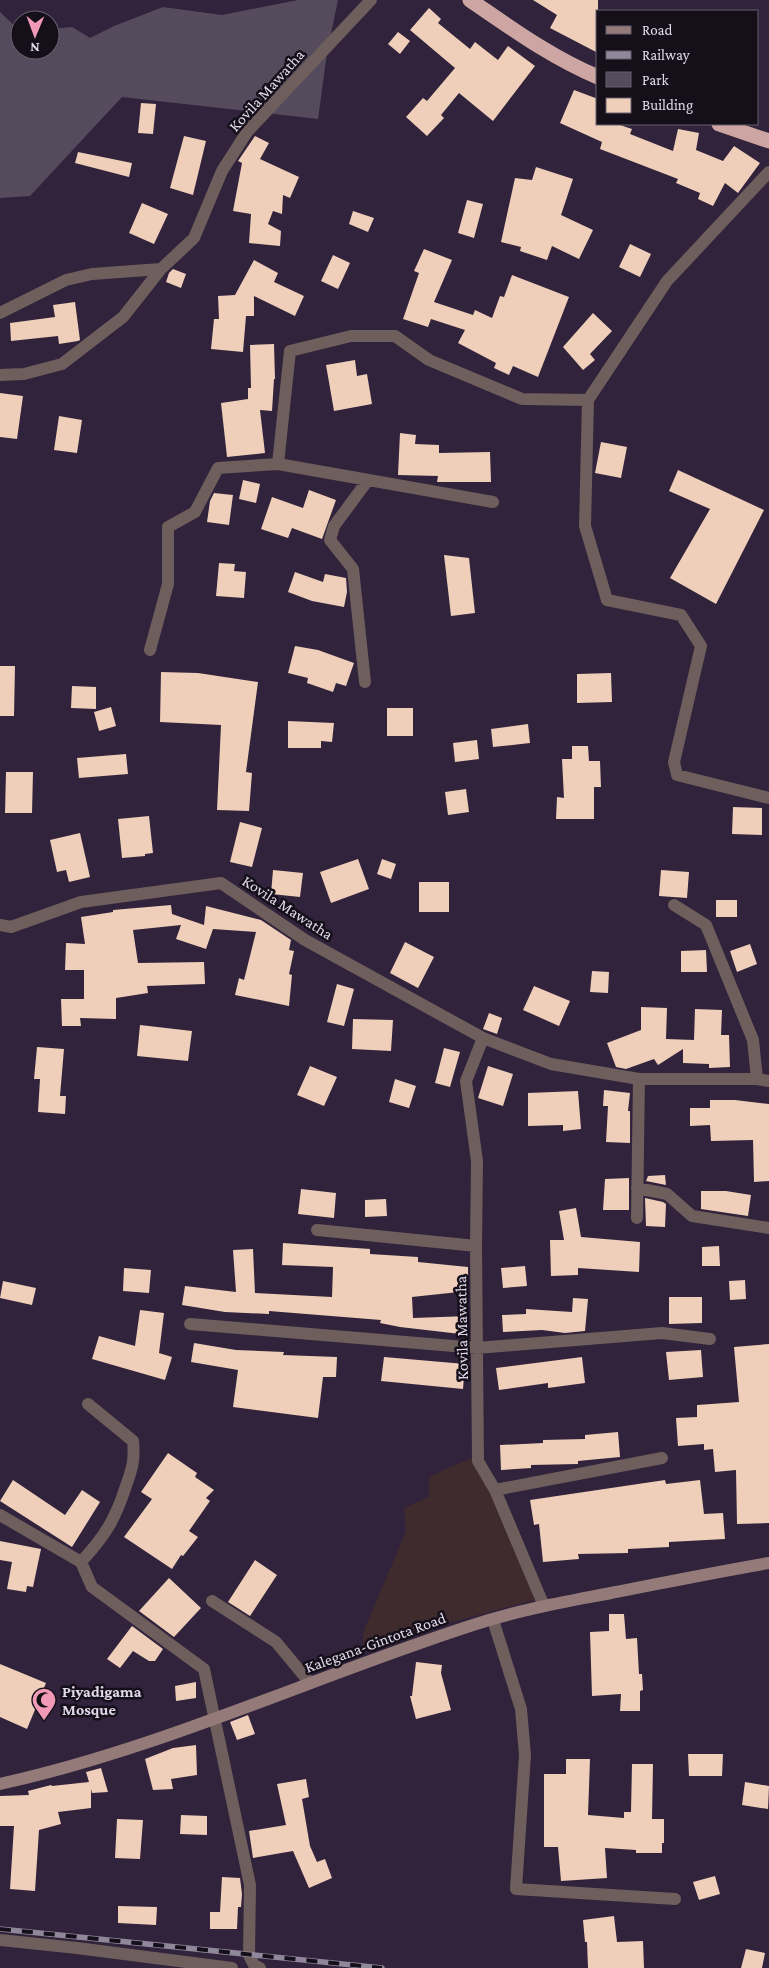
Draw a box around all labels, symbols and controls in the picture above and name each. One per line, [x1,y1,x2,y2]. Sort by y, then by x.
north arrow [10,10,60,60]
legend [596,10,759,125]
text: Road [642,22,673,38]
text: N [29,40,40,56]
street label: Kovila Mawatha [225,46,308,135]
text: Railway [642,47,690,64]
text: Park [642,72,669,88]
text: Building [642,97,693,114]
street label: Kovila Mawatha [239,872,336,943]
street label: Kovila Mawatha [452,1275,471,1380]
street label: Kalegana-Gintota Road [302,1609,449,1677]
place label: Piyadigama Mosque [62,1683,142,1718]
mosque icon: Piyadigama Mosque [31,1687,57,1721]

